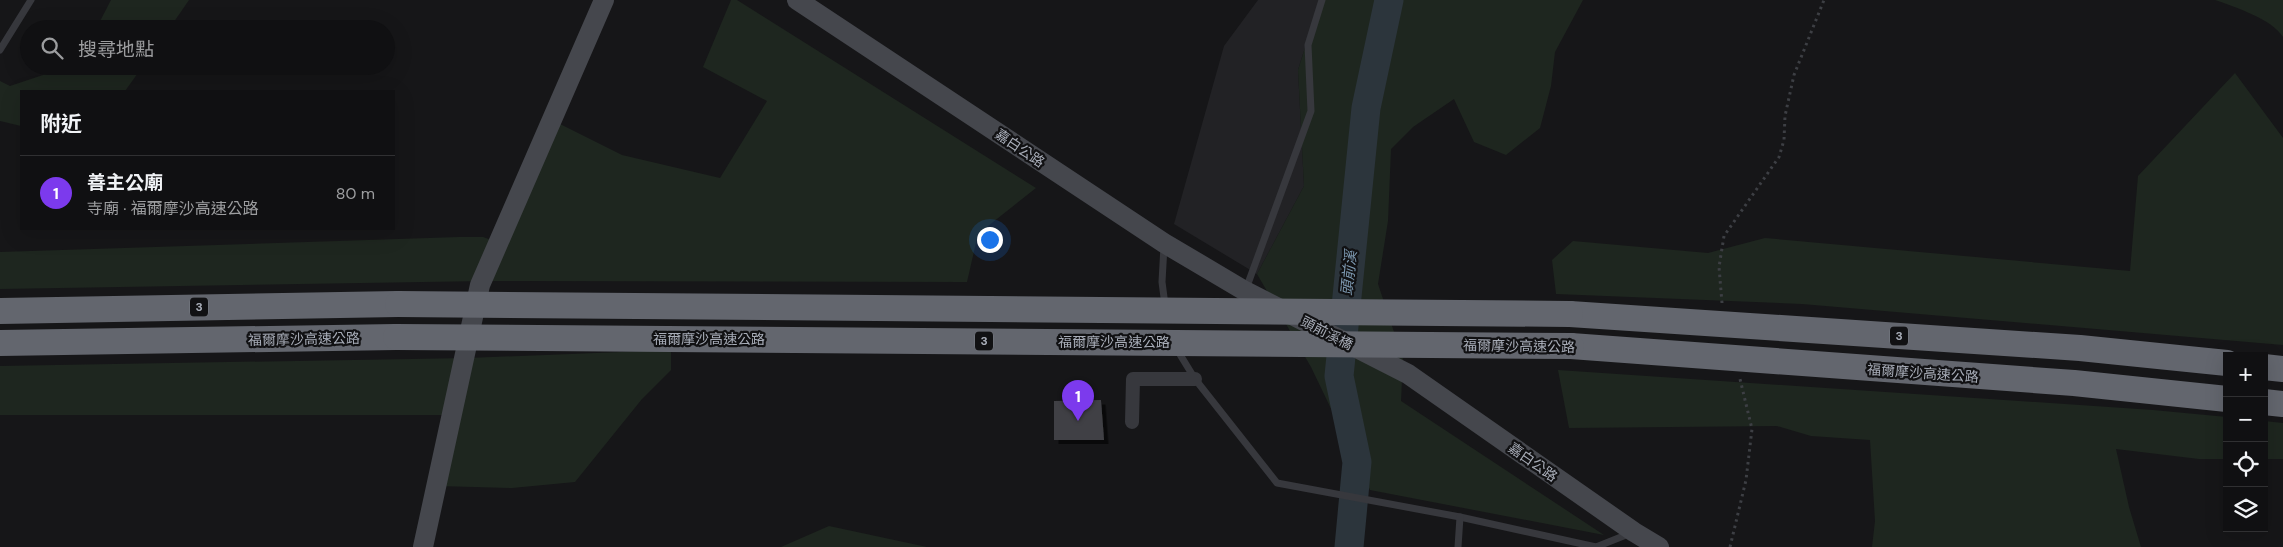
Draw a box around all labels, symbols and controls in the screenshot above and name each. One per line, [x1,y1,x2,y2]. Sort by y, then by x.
search box [20,20,395,75]
icon: search [38,34,66,62]
text: 搜尋地點 [78,37,154,62]
text: 附近 [40,110,82,138]
street label: 嘉白公路 [992,125,1048,171]
text: 善主公廟 [87,170,163,195]
text: 1 [53,183,59,204]
text: 80 m [336,183,375,204]
text: 寺廟 · 福爾摩沙高速公路 [87,198,259,219]
your location [977,227,1003,253]
water label: 頭前溪 [1337,248,1362,296]
road number: 3 [190,298,208,316]
street label: 頭前溪橋 [1298,312,1356,354]
road number: 3 [1890,326,1908,346]
street label: 福爾摩沙高速公路 [248,329,360,349]
street label: 福爾摩沙高速公路 [653,330,765,348]
road number: 3 [975,332,993,351]
street label: 福爾摩沙高速公路 [1058,333,1170,351]
street label: 福爾摩沙高速公路 [1463,336,1575,356]
map controls [2223,352,2268,532]
button: + [2223,352,2268,397]
street label: 福爾摩沙高速公路 [1867,360,1979,386]
pin: 1 [1062,380,1094,421]
button: − [2223,397,2268,442]
street label: 嘉白公路 [1505,439,1561,485]
button: locate [2223,442,2268,487]
button: layers [2223,487,2268,532]

